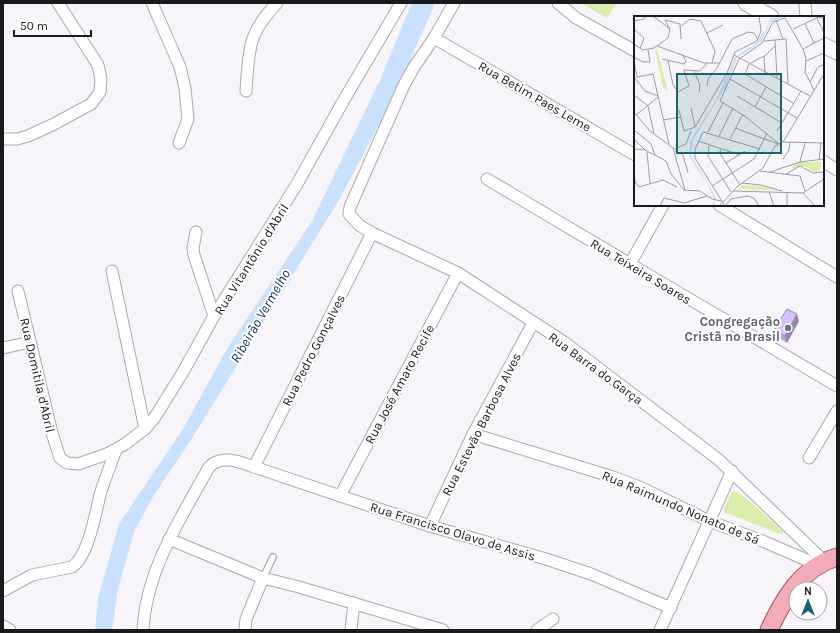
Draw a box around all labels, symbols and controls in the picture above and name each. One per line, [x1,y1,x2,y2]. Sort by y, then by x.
scale bar [14,12,91,38]
inset map [634,16,824,206]
text: 50 m [20,19,48,33]
street label: Rua Betim Paes Leme [476,58,594,135]
street label: Rua Vitantônio d'Abril [211,201,292,317]
street label: Rua Teixeira Soares [588,235,694,307]
water label: Ribeirão Vermelho [227,266,294,366]
street label: Rua Pedro Gonçalves [279,292,348,409]
place label: Congregação Cristã no Brasil [685,314,780,344]
street label: Rua Domitila d'Abril [17,316,58,434]
street label: Rua José Amaro Recife [362,322,437,446]
marker: Congregação Cristã no Brasil [783,323,793,333]
street label: Rua Barra do Garça [546,329,646,408]
street label: Rua Estevão Barbosa Alves [439,350,524,498]
street label: Rua Raimundo Nonato de Sá [600,467,762,547]
street label: Rua Francisco Olavo de Assis [368,499,538,564]
north arrow [788,581,828,621]
text: N [804,585,812,598]

